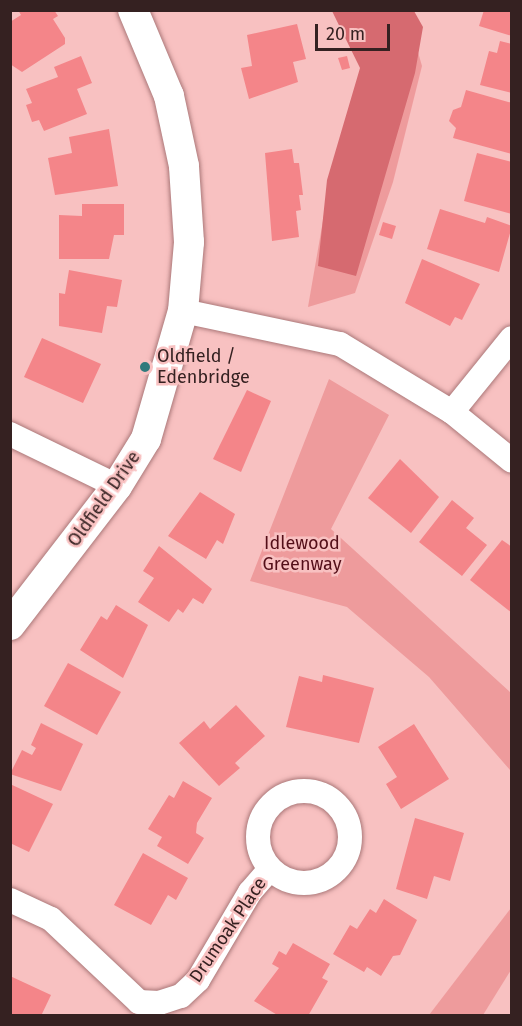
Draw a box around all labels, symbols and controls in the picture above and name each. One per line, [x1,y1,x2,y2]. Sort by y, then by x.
scale bar [318,12,393,50]
text: 20 m [326,23,365,45]
place label: Oldfield / Edenbridge [157,346,250,388]
marker: Oldfield / Edenbridge [138,360,152,374]
street label: Oldfield Drive [63,447,145,551]
park label: Idlewood Greenway [262,533,342,576]
street label: Drumoak Place [185,873,271,987]

